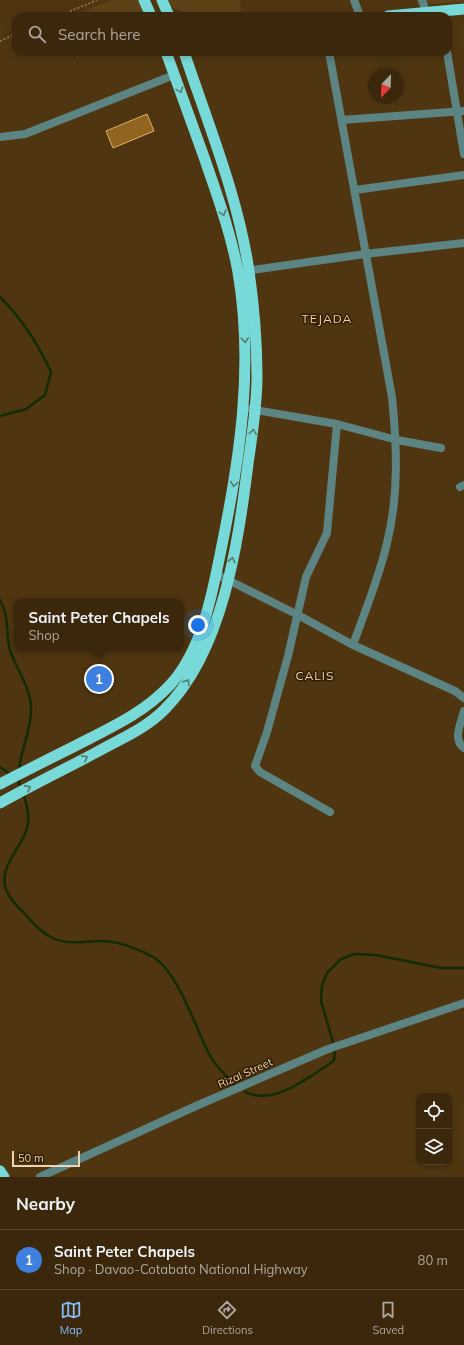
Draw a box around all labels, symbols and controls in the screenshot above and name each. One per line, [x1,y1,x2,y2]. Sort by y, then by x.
search box [12,12,452,56]
icon: search [26,23,48,45]
text: Search here [58,25,140,44]
north arrow [368,68,404,104]
one-way arrow [175,87,183,94]
one-way arrow [218,209,227,216]
district label: TEJADA [302,311,352,326]
one-way arrow [241,337,249,343]
one-way arrow [248,429,257,435]
one-way arrow [230,480,239,487]
one-way arrow [227,557,236,564]
popup [14,599,184,651]
text: Saint Peter Chapels [29,608,169,627]
your location [188,615,208,635]
text: Shop [29,627,59,643]
pin: 1 [86,664,112,694]
district label: CALIS [296,668,334,683]
one-way arrow [182,679,190,686]
one-way arrow [81,755,88,763]
one-way arrow [24,785,31,793]
street label: Rizal Street [215,1055,275,1091]
map controls [416,1093,452,1165]
button: locate [416,1093,452,1129]
button: layers [416,1129,452,1165]
scale bar [12,1149,80,1168]
text: 50 m [18,1151,44,1165]
text: Nearby [16,1193,75,1214]
text: Saint Peter Chapels [54,1242,195,1261]
text: 1 [25,1252,33,1268]
text: 80 m [418,1252,448,1268]
text: Shop · Davao-Cotabato National Highway [54,1261,308,1277]
tab: Map [60,1299,82,1337]
tab: Directions [202,1299,253,1337]
tab: Saved [372,1299,404,1337]

